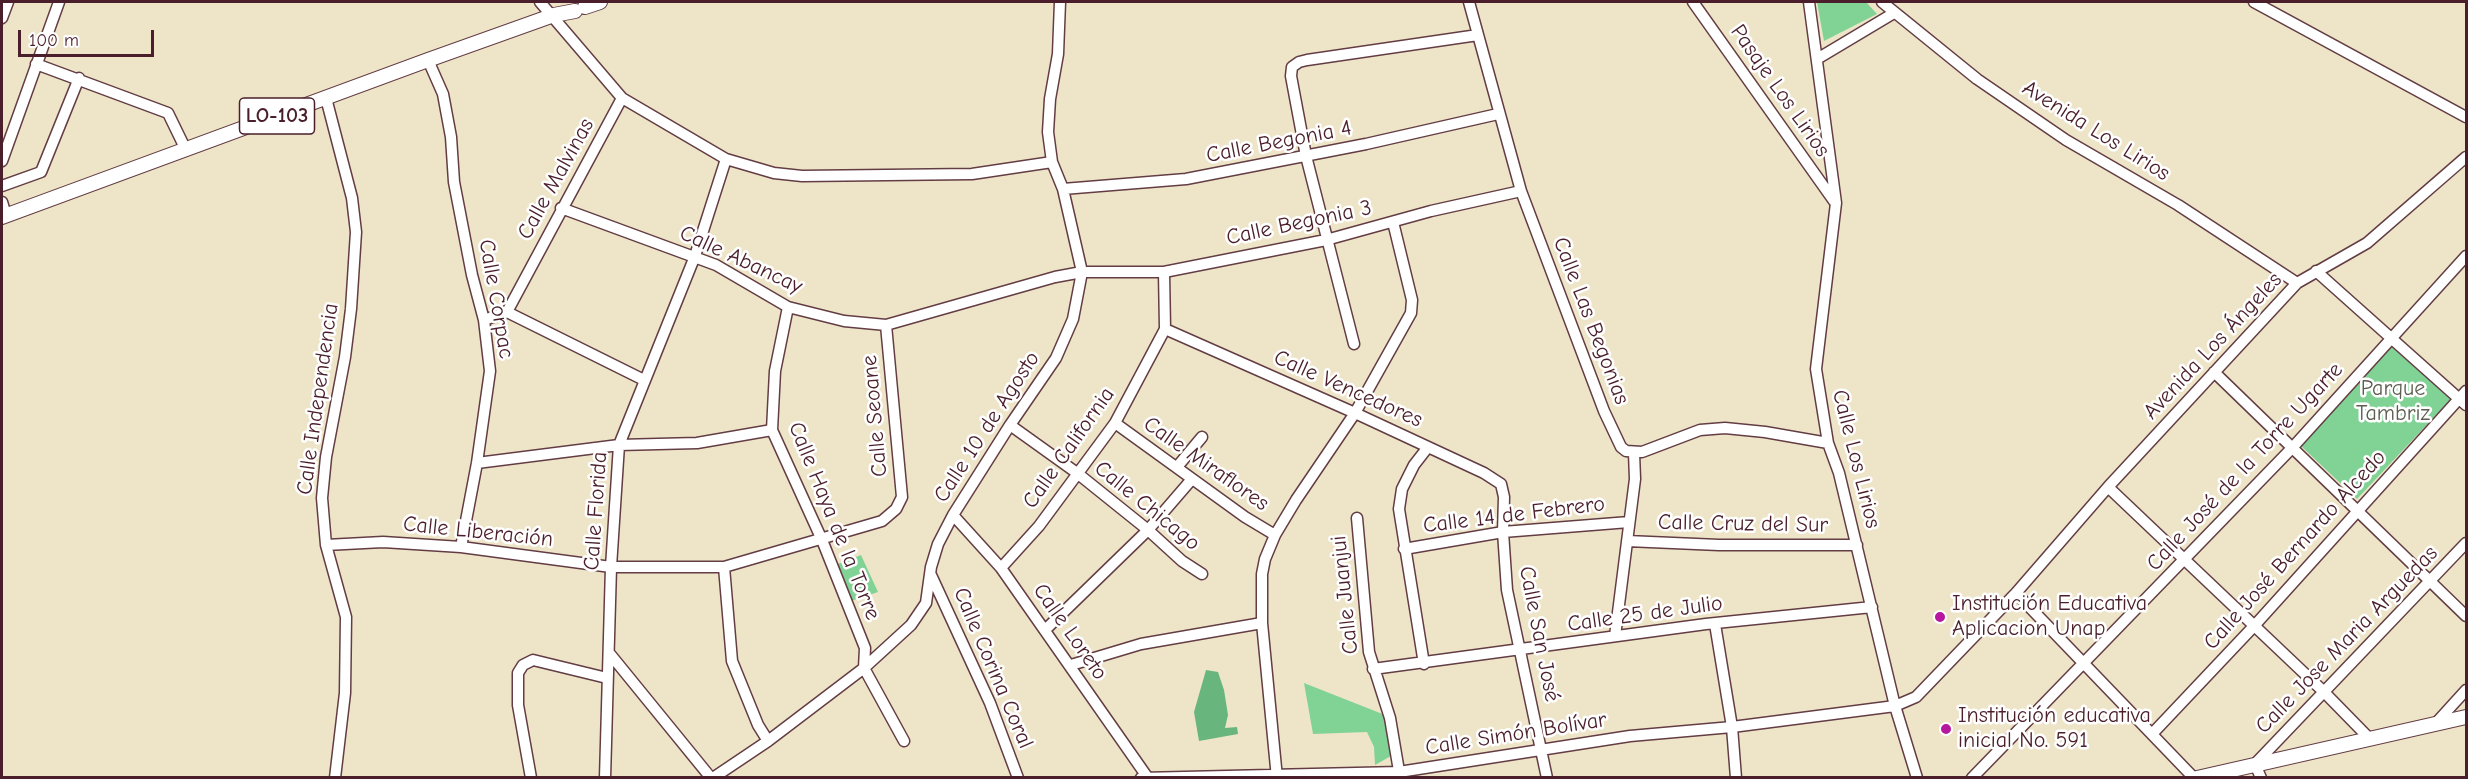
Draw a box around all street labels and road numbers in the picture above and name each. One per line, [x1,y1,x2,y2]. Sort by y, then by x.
street label: Pasaje Los Lirios [1725,20,1835,162]
street label: Avenida Los Lirios [2017,75,2175,187]
road number: LO-103 [240,98,314,134]
street label: Calle Malvinas [512,114,600,244]
street label: Calle Begonia 4 [1204,115,1354,169]
street label: Calle Begonia 3 [1224,195,1374,251]
street label: Calle Abancay [675,220,807,300]
street label: Calle Las Begonias [1547,234,1635,408]
street label: Calle Corpac [473,237,519,361]
street label: Avenida Los Ángeles [2138,267,2288,425]
street label: Calle Independencia [291,302,345,496]
street label: Calle Vencedores [1270,344,1426,434]
street label: Calle 10 de Agosto [928,347,1046,507]
street label: Calle Seoane [857,354,893,478]
street label: Calle José de la Torre Ugarte [2141,357,2349,577]
street label: Calle California [1017,382,1121,514]
street label: Calle Los Lirios [1826,387,1886,531]
street label: Calle Miraflores [1138,411,1274,517]
street label: Calle Haya de la Torre [782,418,886,624]
street label: Calle José Bernardo Alcedo [2198,445,2392,655]
street label: Calle Florida [579,451,613,571]
street label: Calle Chicago [1089,455,1205,557]
street label: Calle 14 de Febrero [1422,491,1606,539]
street label: Calle Cruz del Sur [1658,509,1828,539]
street label: Calle Liberación [402,511,554,553]
street label: Calle Juanjui [1326,534,1364,656]
street label: Calle Jose Maria Arguedas [2250,541,2444,739]
street label: Calle San José [1513,564,1565,704]
street label: Calle Loreto [1027,579,1113,685]
street label: Calle Corina Coral [947,584,1039,752]
street label: Calle 25 de Julio [1566,590,1724,638]
street label: Calle Simón Bolívar [1423,707,1609,761]

